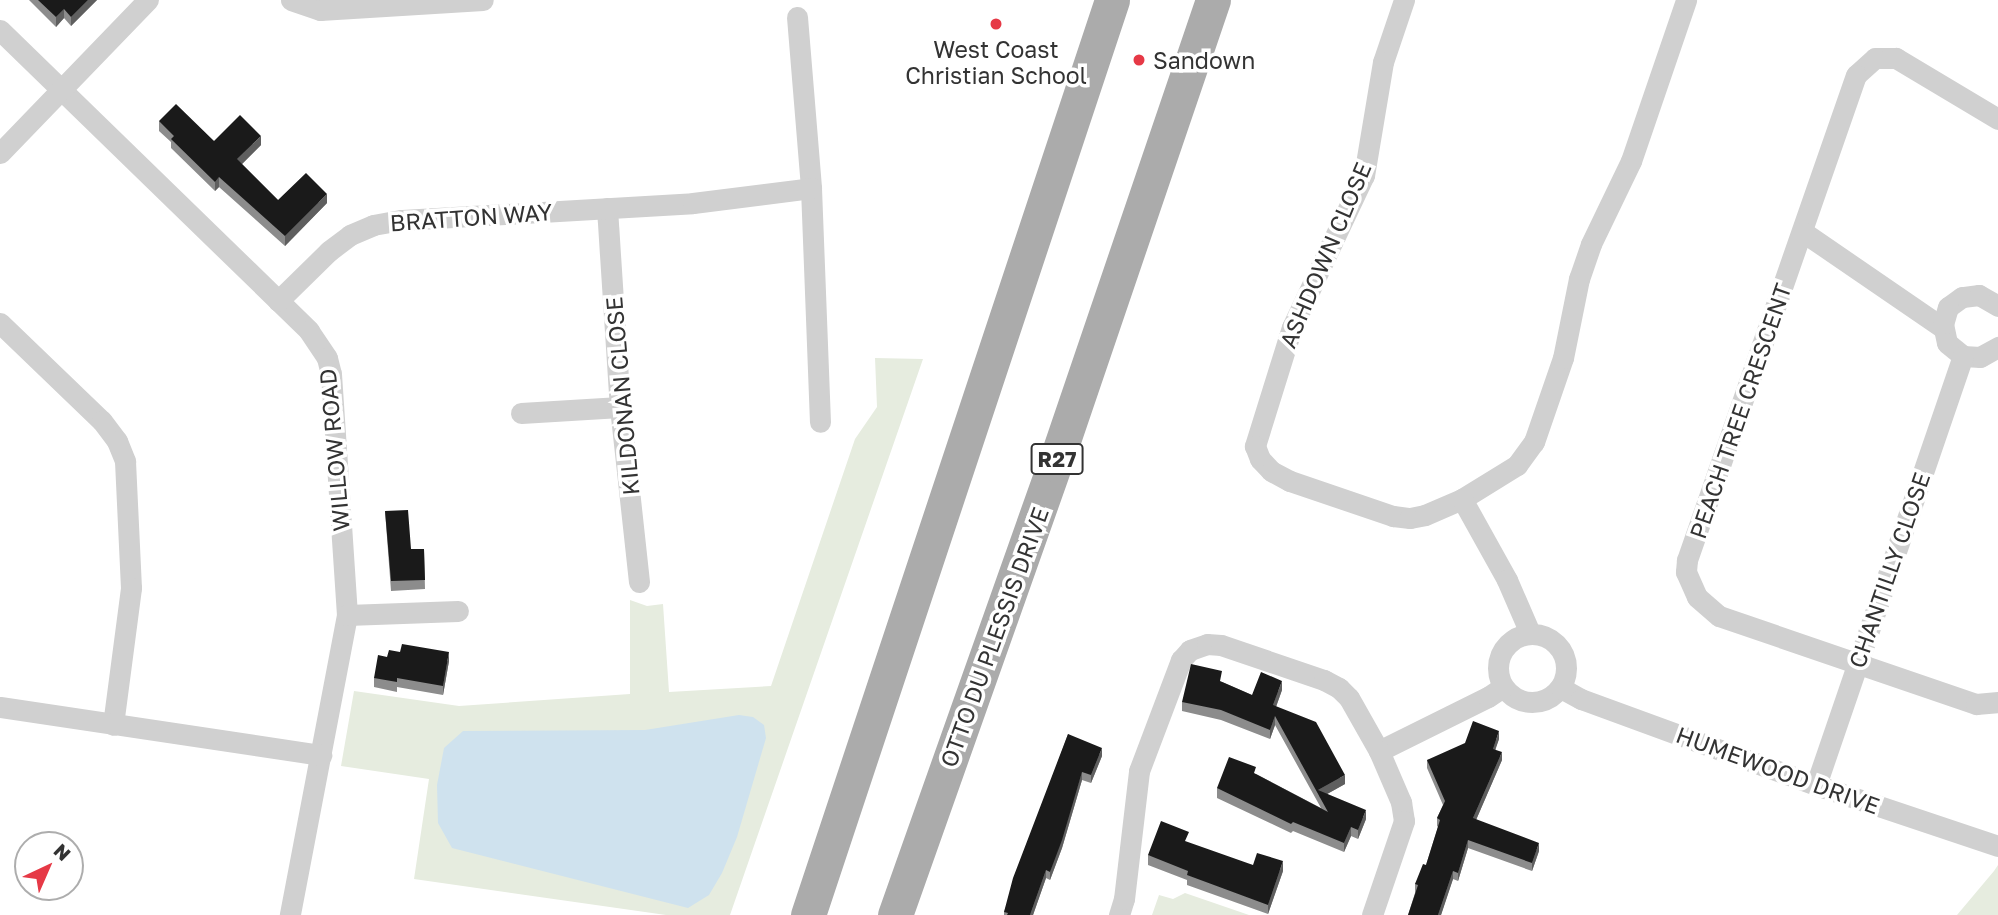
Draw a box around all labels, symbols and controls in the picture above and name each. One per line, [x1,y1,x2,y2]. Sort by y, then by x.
marker: West Coast Christian School [988,16,1004,32]
place label: West Coast Christian School [905,35,1087,89]
place label: Sandown [1153,46,1255,74]
marker: Sandown [1131,52,1147,68]
street label: ASHDOWN CLOSE [1273,158,1377,352]
street label: BRATTON WAY [389,198,553,236]
street label: PEACH TREE CRESCENT [1683,280,1797,542]
street label: KILDONAN CLOSE [600,296,644,496]
street label: WILLOW ROAD [313,368,355,532]
road number: R27 [1029,442,1085,476]
street label: CHANTILLY CLOSE [1843,469,1935,671]
street label: OTTO DU PLESSIS DRIVE [934,503,1054,771]
street label: HUMEWOOD DRIVE [1673,720,1883,820]
north arrow [14,831,84,901]
text: N [49,839,76,865]

